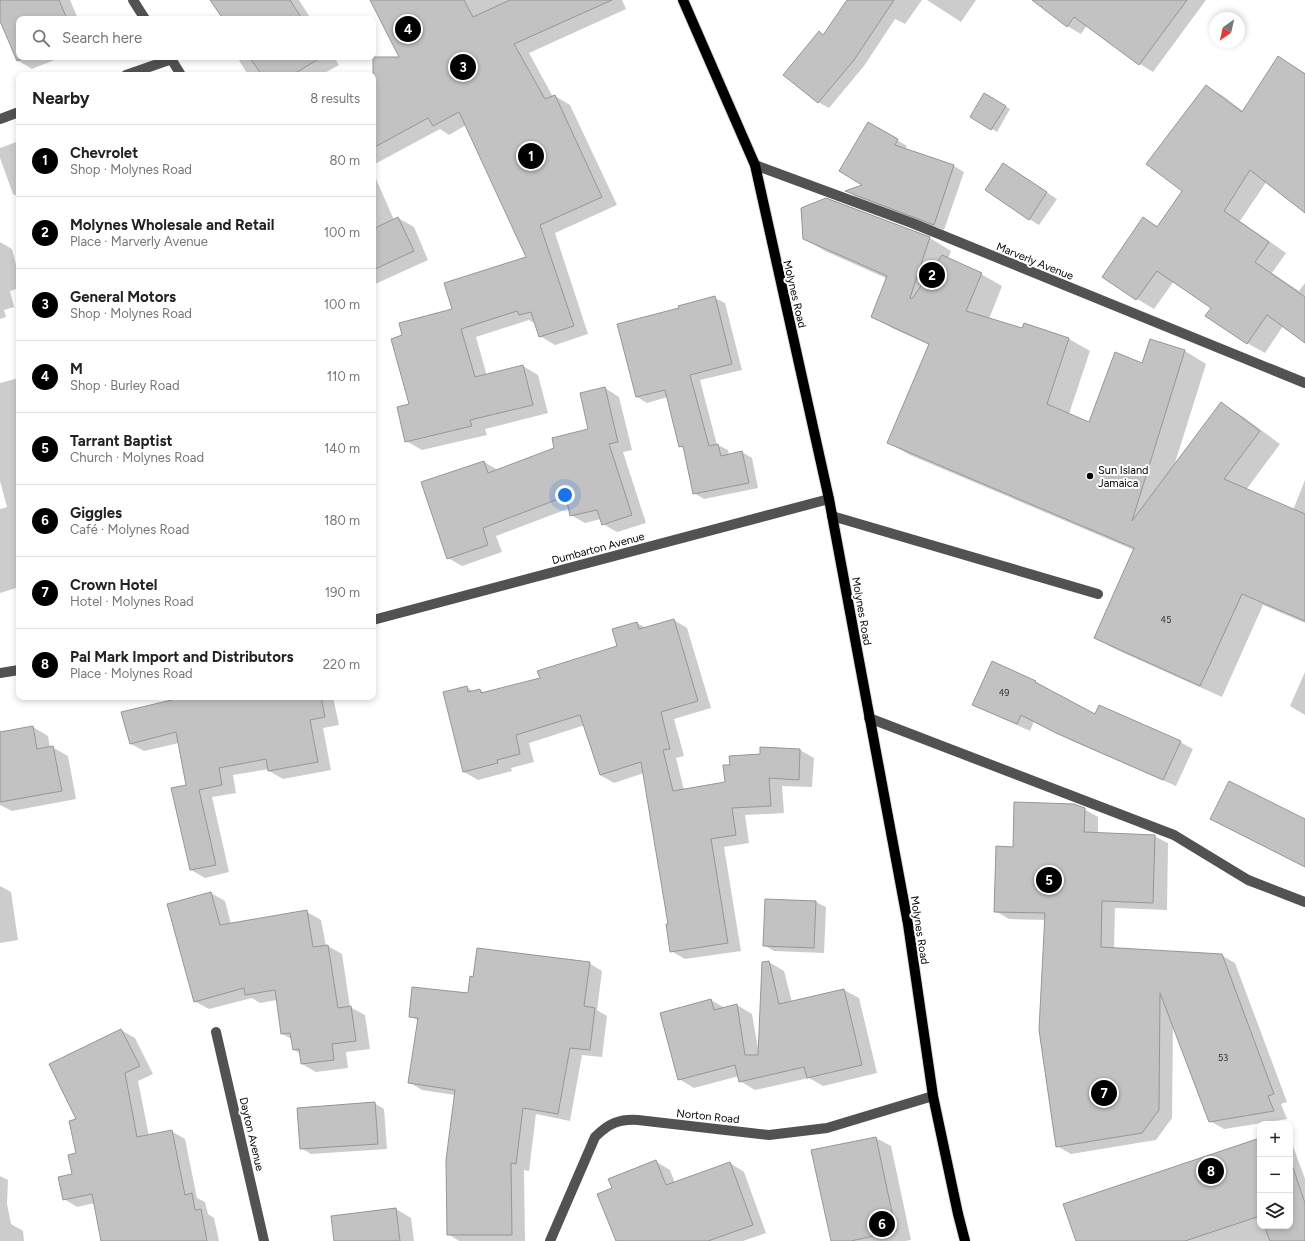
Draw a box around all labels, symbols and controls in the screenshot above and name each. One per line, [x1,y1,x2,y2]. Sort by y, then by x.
north arrow [1209,12,1245,48]
pin: 4 [395,14,421,44]
search box [16,16,376,60]
icon: search [30,27,52,49]
text: Search here [62,29,142,47]
pin: 3 [450,52,476,82]
text: Nearby [32,88,90,108]
text: 8 results [310,91,360,106]
pin: 1 [518,141,544,171]
text: Chevrolet [70,144,138,162]
text: 1 [42,153,48,168]
text: 80 m [329,153,360,168]
text: Shop · Molynes Road [70,162,192,177]
text: Molynes Wholesale and Retail [70,216,274,234]
text: 2 [41,225,49,240]
text: 100 m [324,225,360,240]
text: Place · Marverly Avenue [70,234,208,249]
street label: Marverly Avenue [994,240,1075,283]
street label: Molynes Road [780,259,809,329]
pin: 2 [919,260,945,290]
text: General Motors [70,288,176,306]
text: 3 [41,297,49,312]
text: 100 m [324,297,360,312]
text: Shop · Molynes Road [70,306,192,321]
text: M [70,360,83,378]
text: 4 [41,369,49,384]
text: 110 m [327,369,360,384]
text: Shop · Burley Road [70,378,180,393]
text: Tarrant Baptist [70,432,172,450]
text: 5 [41,441,49,456]
text: 140 m [324,441,360,456]
text: Church · Molynes Road [70,450,204,465]
place label: Sun Island Jamaica [1098,464,1148,490]
marker: Sun Island Jamaica [1085,471,1095,481]
your location [555,485,575,505]
text: Giggles [70,504,122,522]
text: 6 [41,513,49,528]
text: 180 m [324,513,360,528]
text: Café · Molynes Road [70,522,189,537]
street label: Dumbarton Avenue [550,530,646,567]
text: Crown Hotel [70,576,157,594]
street label: Molynes Road [849,576,874,646]
text: 7 [41,585,49,600]
text: 190 m [325,585,360,600]
text: Hotel · Molynes Road [70,594,194,609]
house number: 45 [1161,614,1171,625]
text: Pal Mark Import and Distributors [70,648,294,666]
text: 8 [41,657,49,672]
text: 220 m [323,657,360,672]
text: Place · Molynes Road [70,666,193,681]
house number: 49 [999,687,1009,698]
pin: 5 [1036,865,1062,895]
street label: Molynes Road [908,895,931,965]
house number: 53 [1218,1052,1228,1063]
pin: 7 [1091,1078,1117,1108]
street label: Dayton Avenue [237,1096,266,1172]
street label: Norton Road [676,1107,740,1126]
map controls [1257,1121,1293,1229]
button: + [1257,1121,1293,1157]
pin: 8 [1198,1156,1224,1186]
button: − [1257,1157,1293,1193]
button: layers [1257,1193,1293,1229]
pin: 6 [869,1209,895,1239]

